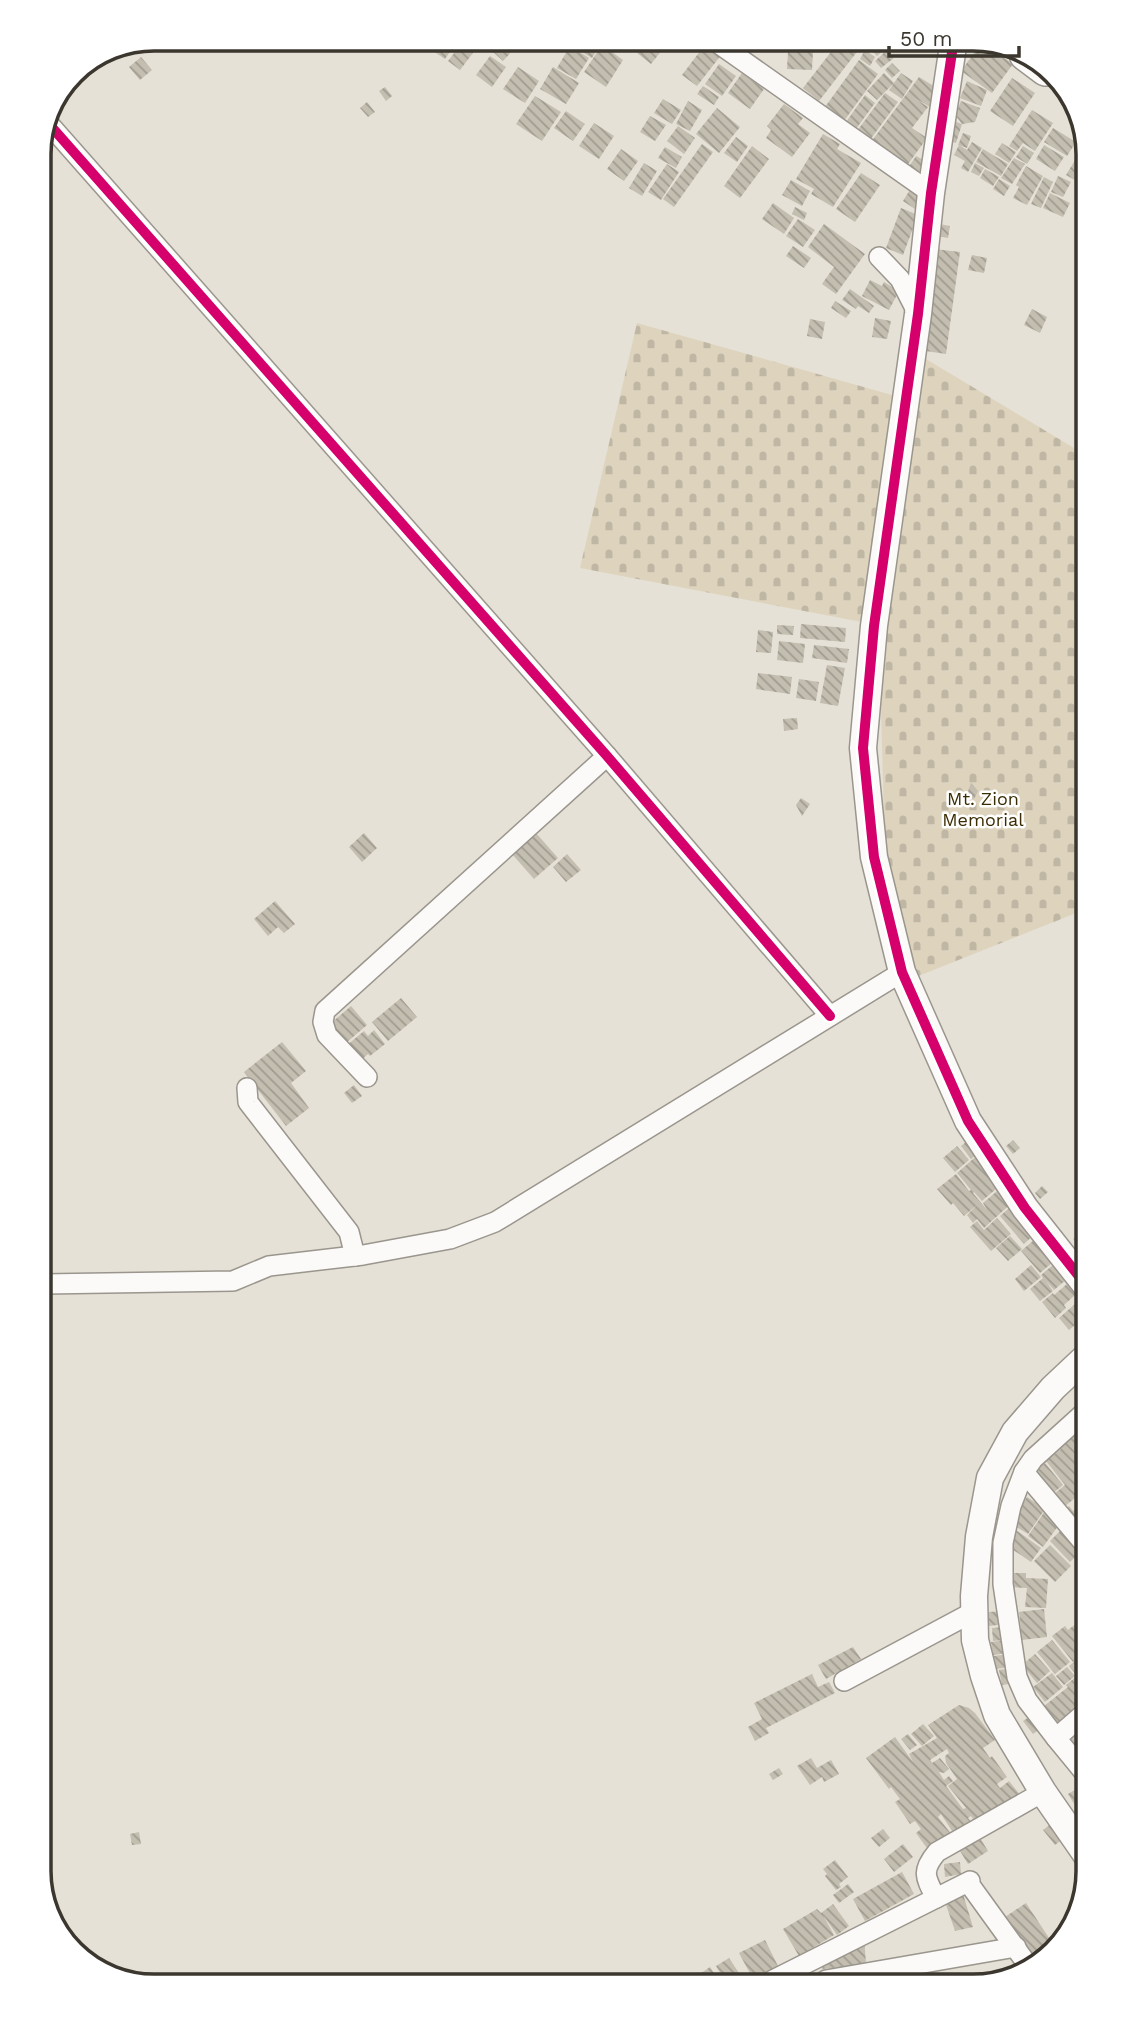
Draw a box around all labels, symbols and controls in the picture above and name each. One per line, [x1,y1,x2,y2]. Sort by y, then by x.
scale bar [889,14,1018,58]
text: 50 m [900,26,952,51]
park label: Mt. Zion Memorial [942,788,1024,830]

